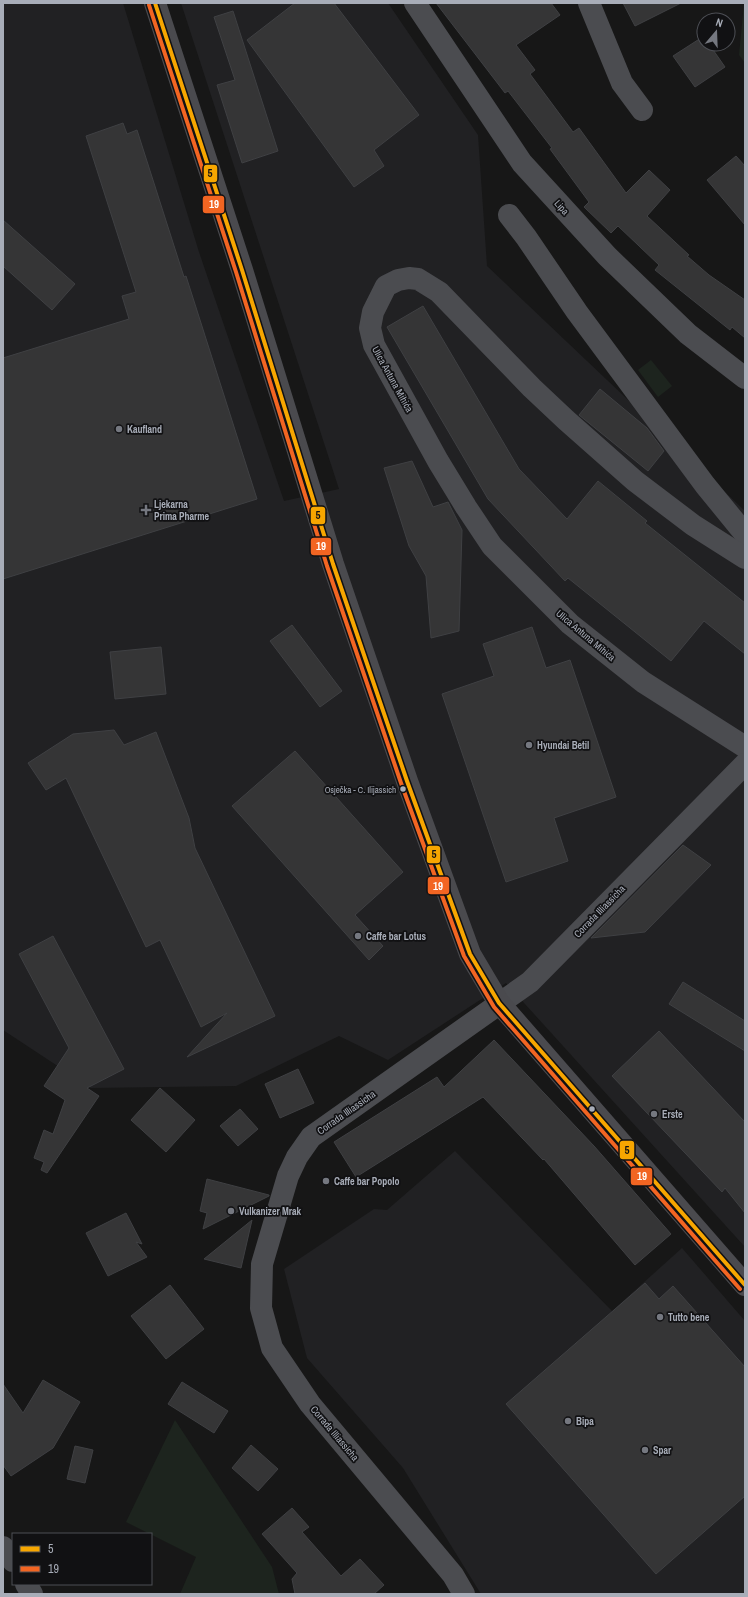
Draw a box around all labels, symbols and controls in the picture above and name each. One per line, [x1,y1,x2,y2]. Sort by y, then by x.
north arrow [696,12,736,52]
text: N [714,15,725,30]
line badge: 5 [203,164,218,183]
text: 5 [207,166,213,180]
line badge: 19 [202,195,225,214]
text: 19 [209,197,219,211]
street label: Lipa [551,197,572,218]
street label: Ulica Antuna Mihića [369,344,416,415]
place label: Kaufland [127,423,162,436]
marker: Kaufland [114,424,124,434]
place label: Ljekarna Prima Pharme [154,498,210,523]
marker: Ljekarna Prima Pharme [141,505,151,515]
line badge: 5 [310,506,326,525]
text: 5 [315,508,321,522]
line badge: 19 [310,537,332,556]
text: 19 [316,539,326,553]
street label: Ulica Antuna Mihića [553,607,618,664]
place label: Hyundai Betil [537,739,589,752]
marker: Hyundai Betil [524,740,534,750]
place label: Osječka - C. Ilijassich [325,784,396,796]
marker: Osječka - C. Ilijassich [398,784,408,794]
line badge: 5 [426,845,441,864]
text: 5 [431,847,437,861]
line badge: 19 [427,876,450,895]
text: 19 [433,879,443,893]
street label: Corrada Illiassicha [571,882,628,940]
place label: Caffe bar Lotus [366,930,427,943]
marker: Caffe bar Lotus [353,931,363,941]
street label: Corrada Illiassicha [315,1087,378,1137]
unlabelled marker [587,1104,597,1114]
place label: Erste [662,1108,683,1121]
marker: Erste [649,1109,659,1119]
line badge: 5 [619,1140,635,1160]
text: 5 [624,1143,630,1157]
line badge: 19 [630,1167,653,1186]
text: 19 [637,1169,647,1183]
place label: Caffe bar Popolo [334,1175,400,1188]
marker: Caffe bar Popolo [321,1176,331,1186]
place label: Vulkanizer Mrak [239,1205,302,1218]
marker: Vulkanizer Mrak [226,1206,236,1216]
place label: Tutto bene [668,1311,710,1324]
marker: Tutto bene [655,1312,665,1322]
street label: Corrada Illiassicha [308,1403,362,1464]
place label: Bipa [576,1415,594,1428]
marker: Bipa [563,1416,573,1426]
place label: Spar [653,1444,672,1457]
marker: Spar [640,1445,650,1455]
legend [12,1533,152,1585]
text: 5 [48,1541,54,1557]
text: 19 [48,1561,59,1577]

